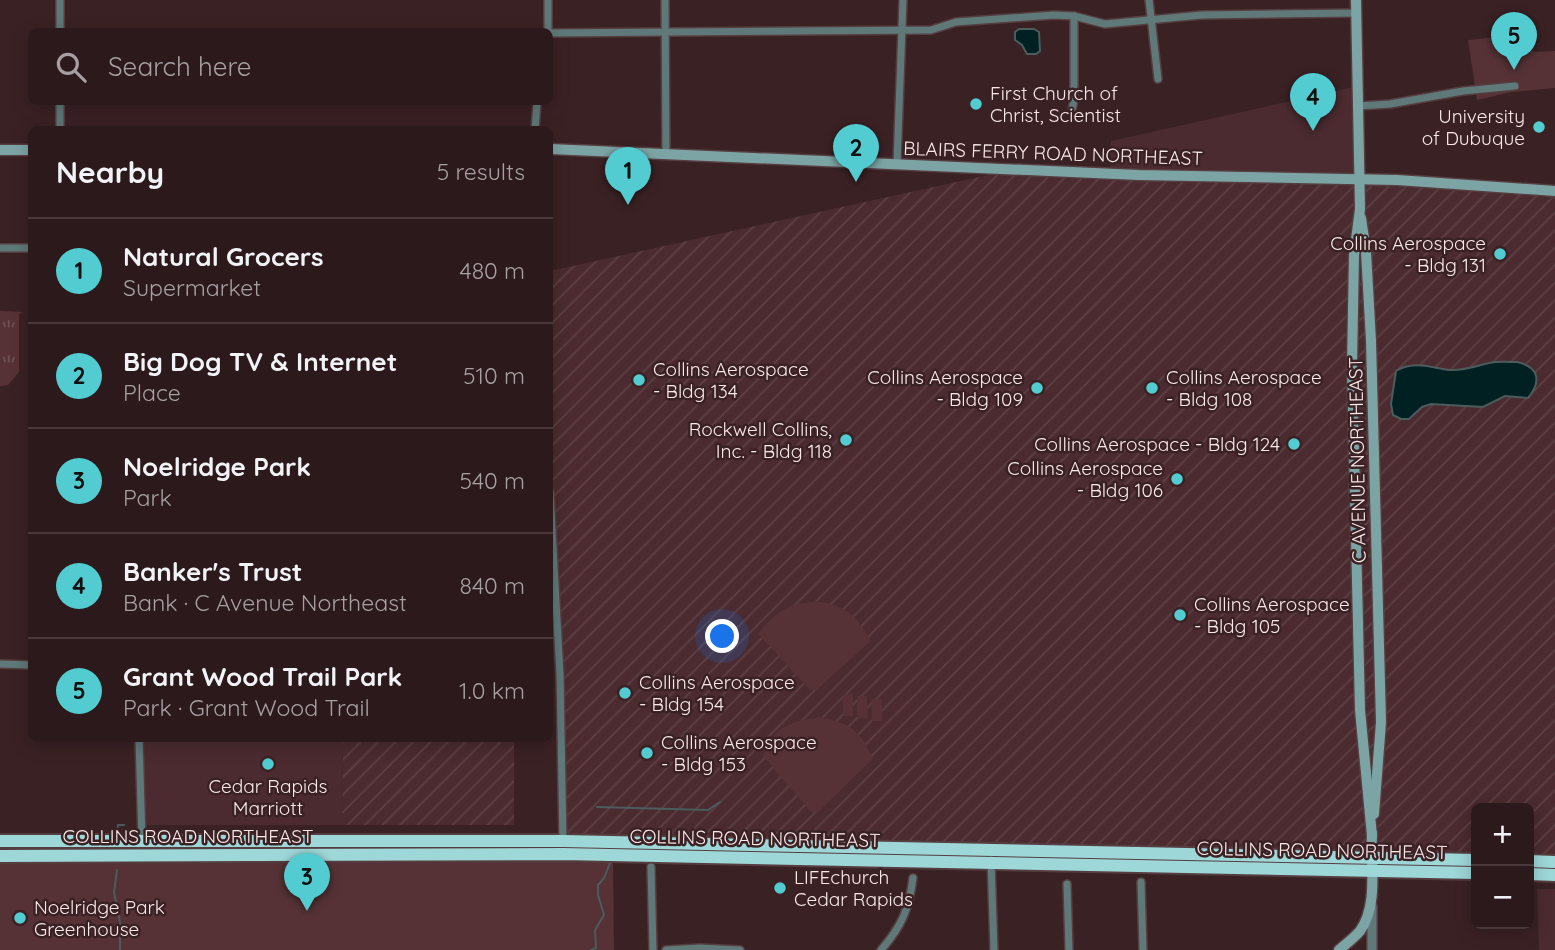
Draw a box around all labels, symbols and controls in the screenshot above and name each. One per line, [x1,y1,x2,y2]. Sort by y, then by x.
pin: 5 [1491,12,1537,70]
search box [28,28,553,105]
icon: search [52,48,90,86]
text: Search here [108,50,252,83]
pin: 4 [1290,73,1336,131]
place label: First Church of Christ, Scientist [990,81,1121,127]
marker: First Church of Christ, Scientist [968,96,984,112]
place label: University of Dubuque [1422,104,1525,150]
marker: University of Dubuque [1531,119,1547,135]
pin: 2 [833,124,879,182]
street label: BLAIRS FERRY ROAD NORTHEAST [903,136,1203,170]
pin: 1 [605,147,651,205]
text: Nearby [56,153,164,191]
text: 5 results [437,157,525,186]
place label: Collins Aerospace - Bldg 131 [1330,231,1486,277]
text: Natural Grocers [123,240,324,273]
marker: Collins Aerospace - Bldg 131 [1492,246,1508,262]
text: 1 [75,256,83,285]
text: 480 m [460,256,525,285]
text: Supermarket [123,273,261,302]
text: Big Dog TV & Internet [123,345,397,378]
place label: Collins Aerospace - Bldg 134 [653,357,809,403]
street label: C AVENUE NORTHEAST [1343,357,1371,563]
text: 2 [72,361,86,390]
text: 510 m [463,361,525,390]
place label: Collins Aerospace - Bldg 109 [867,365,1023,411]
place label: Collins Aerospace - Bldg 108 [1166,365,1322,411]
marker: Collins Aerospace - Bldg 134 [631,372,647,388]
text: Place [123,378,181,407]
marker: Collins Aerospace - Bldg 109 [1029,380,1045,396]
marker: Collins Aerospace - Bldg 108 [1144,380,1160,396]
place label: Rockwell Collins, Inc. - Bldg 118 [689,417,832,463]
marker: Rockwell Collins, Inc. - Bldg 118 [838,432,854,448]
place label: Collins Aerospace - Bldg 124 [1034,432,1280,456]
marker: Collins Aerospace - Bldg 124 [1286,436,1302,452]
text: Noelridge Park [123,450,311,483]
place label: Collins Aerospace - Bldg 106 [1007,456,1163,502]
text: 3 [73,466,85,495]
text: 540 m [459,466,525,495]
marker: Collins Aerospace - Bldg 106 [1169,471,1185,487]
text: Park [123,483,172,512]
text: Banker's Trust [123,555,302,588]
text: 4 [72,571,86,600]
text: 840 m [460,571,525,600]
text: Bank · C Avenue Northeast [123,588,407,617]
place label: Collins Aerospace - Bldg 105 [1194,592,1350,638]
marker: Collins Aerospace - Bldg 105 [1172,607,1188,623]
your location [705,619,739,653]
text: Grant Wood Trail Park [123,660,402,693]
place label: Collins Aerospace - Bldg 154 [639,670,795,716]
text: 5 [72,676,86,705]
text: 1.0 km [459,676,525,705]
marker: Collins Aerospace - Bldg 154 [617,685,633,701]
text: Park · Grant Wood Trail [123,693,370,722]
place label: Collins Aerospace - Bldg 153 [661,730,817,776]
marker: Collins Aerospace - Bldg 153 [639,745,655,761]
marker: Cedar Rapids Marriott [260,756,276,772]
place label: Cedar Rapids Marriott [209,774,328,820]
map controls [1471,803,1534,929]
button: + [1471,803,1534,866]
street label: COLLINS ROAD NORTHEAST [63,824,314,848]
street label: COLLINS ROAD NORTHEAST [629,824,881,852]
street label: COLLINS ROAD NORTHEAST [1196,836,1448,864]
pin: 3 [284,853,330,911]
place label: LIFEchurch Cedar Rapids [794,865,913,911]
button: − [1471,866,1534,929]
marker: LIFEchurch Cedar Rapids [772,880,788,896]
place label: Noelridge Park Greenhouse [34,895,165,941]
marker: Noelridge Park Greenhouse [12,910,28,926]

